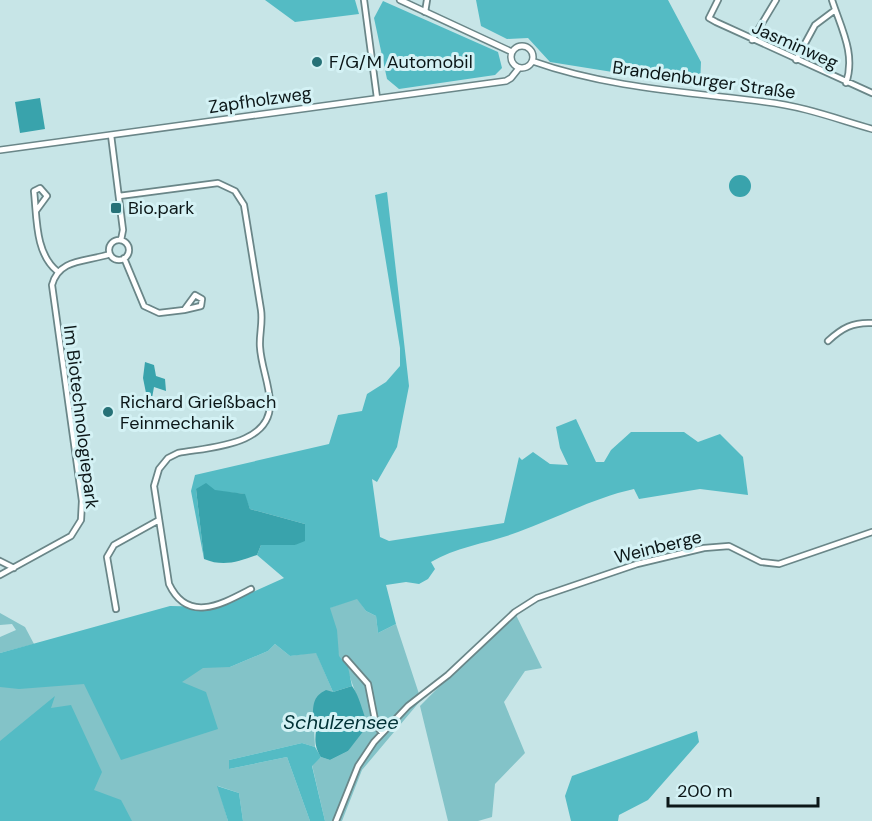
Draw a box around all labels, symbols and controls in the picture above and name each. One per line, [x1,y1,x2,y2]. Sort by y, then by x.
street label: Jasminweg [748,15,842,75]
place label: F/G/M Automobil [329,50,473,74]
marker: F/G/M Automobil [310,55,324,69]
street label: Brandenburger Straße [611,55,797,105]
street label: Zapfholzweg [207,81,313,119]
place label: Bio.park [128,196,194,220]
marker: Bio.park [109,201,123,215]
street label: Im Biotechnologiepark [58,324,104,510]
place label: Richard Grießbach Feinmechanik [120,390,276,435]
marker: Richard Grießbach Feinmechanik [101,405,115,419]
street label: Weinberge [612,525,704,569]
water label: Schulzensee [283,709,399,735]
scale bar [668,770,818,808]
text: 200 m [677,779,733,803]

